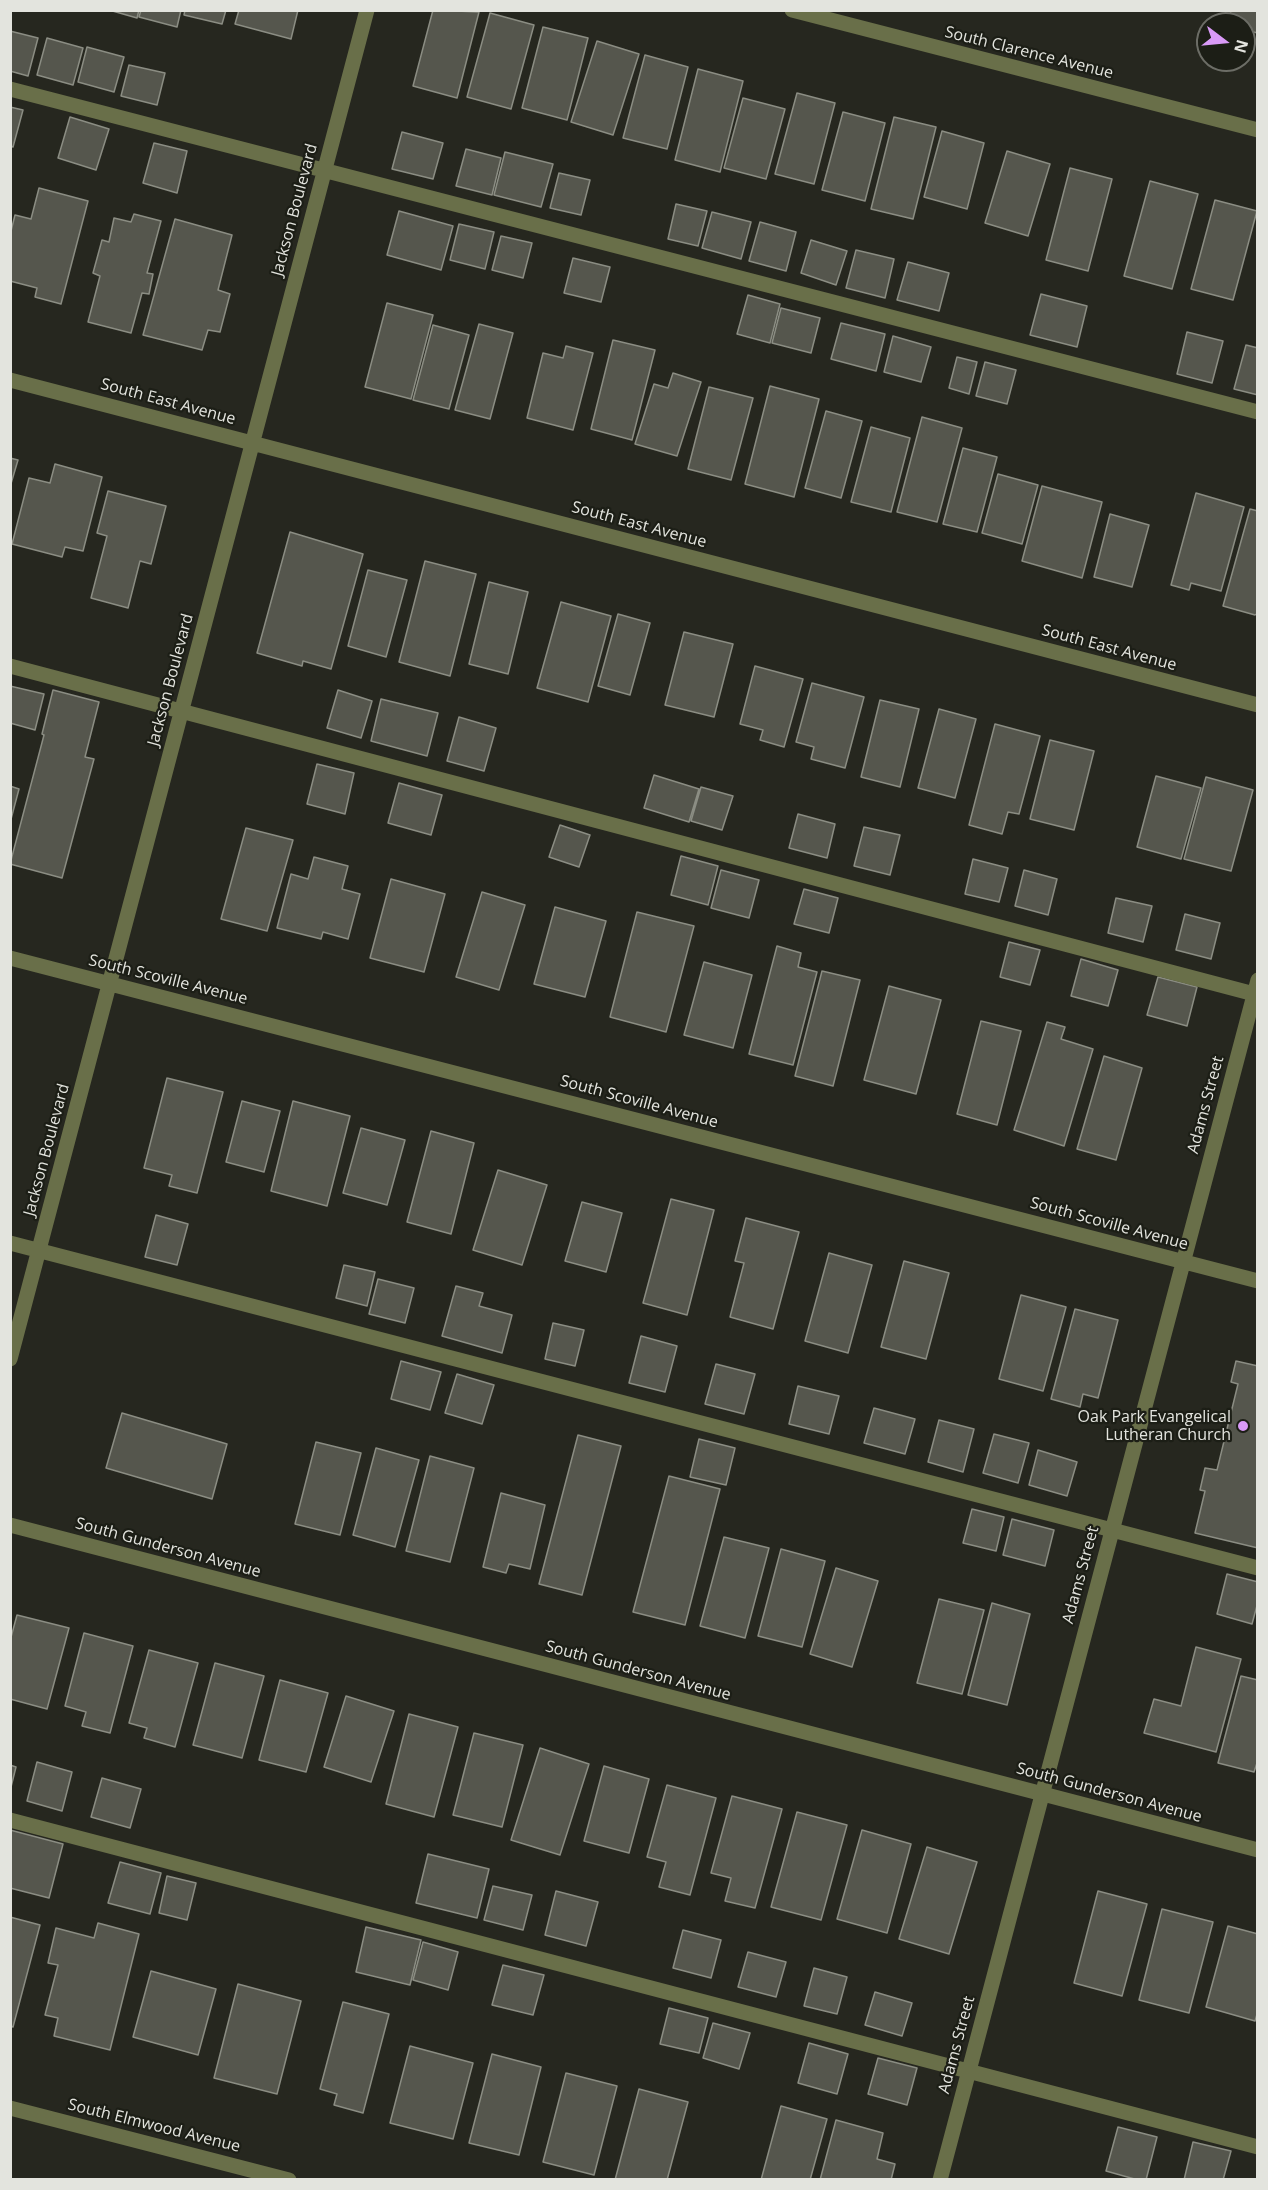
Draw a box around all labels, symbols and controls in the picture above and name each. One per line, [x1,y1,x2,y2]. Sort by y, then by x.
north arrow [1196,12,1256,72]
street label: South Clarence Avenue [943,23,1115,83]
text: N [1229,37,1254,56]
street label: Jackson Boulevard [268,142,322,278]
street label: South East Avenue [98,375,238,429]
street label: South East Avenue [569,498,709,552]
street label: Jackson Boulevard [144,612,198,748]
street label: South East Avenue [1039,621,1179,675]
street label: South Scoville Avenue [87,951,249,1009]
street label: Adams Street [1184,1054,1228,1156]
street label: South Scoville Avenue [558,1072,720,1132]
street label: Jackson Boulevard [20,1082,74,1218]
street label: South Scoville Avenue [1028,1194,1190,1254]
place label: Oak Park Evangelical Lutheran Church [1078,1407,1231,1445]
marker: Oak Park Evangelical Lutheran Church [1236,1419,1250,1433]
street label: South Gunderson Avenue [73,1514,263,1582]
street label: Adams Street [1059,1524,1103,1626]
street label: South Gunderson Avenue [543,1637,733,1705]
street label: South Gunderson Avenue [1014,1759,1204,1827]
street label: Adams Street [935,1994,979,2096]
street label: South Elmwood Avenue [66,2095,242,2157]

